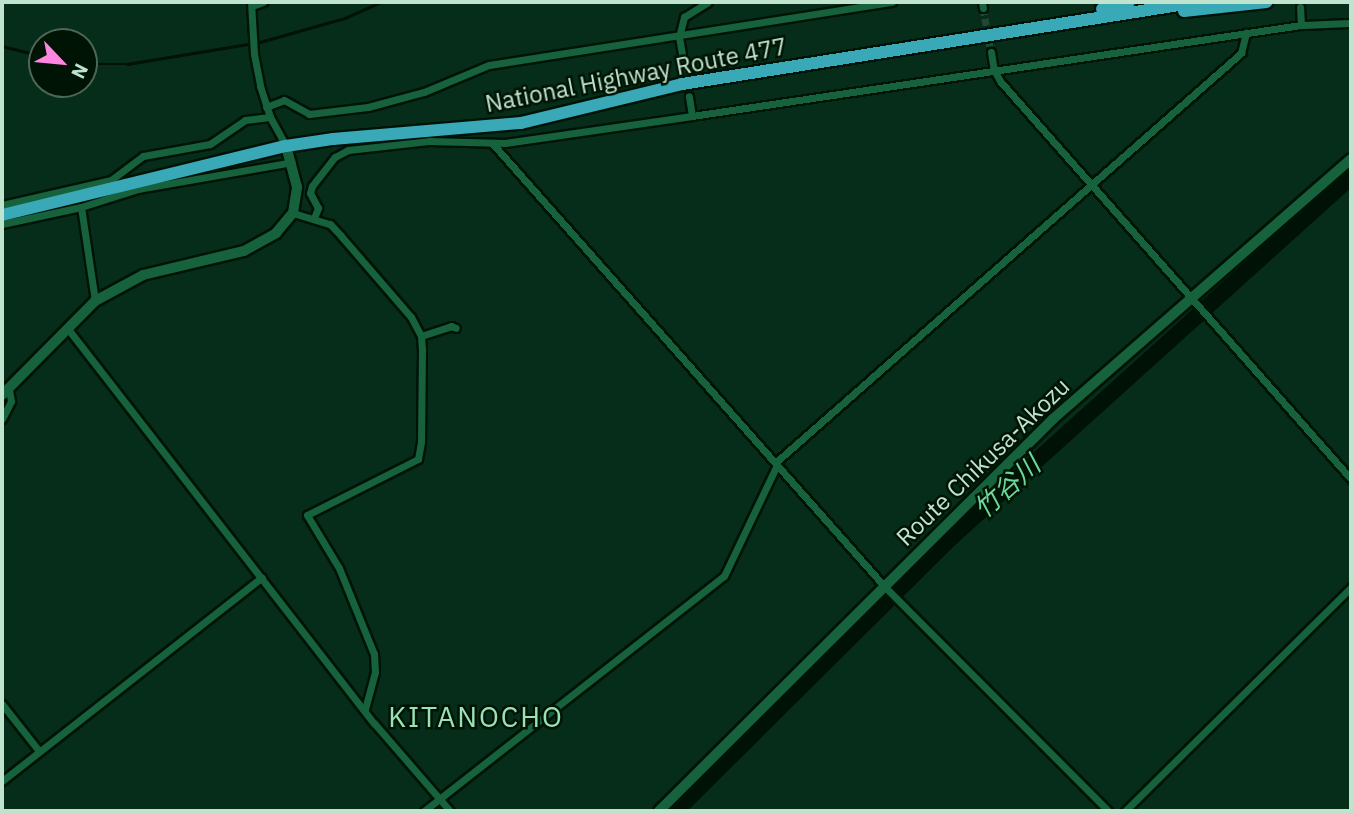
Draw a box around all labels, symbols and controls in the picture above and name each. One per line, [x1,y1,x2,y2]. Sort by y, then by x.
north arrow [28,28,98,98]
street label: National Highway Route 477 [483,32,789,118]
text: N [66,60,94,83]
street label: Route Chikusa-Akozu [891,372,1075,552]
water label: 竹谷川 [968,449,1046,525]
district label: KITANOCHO [389,700,563,734]

